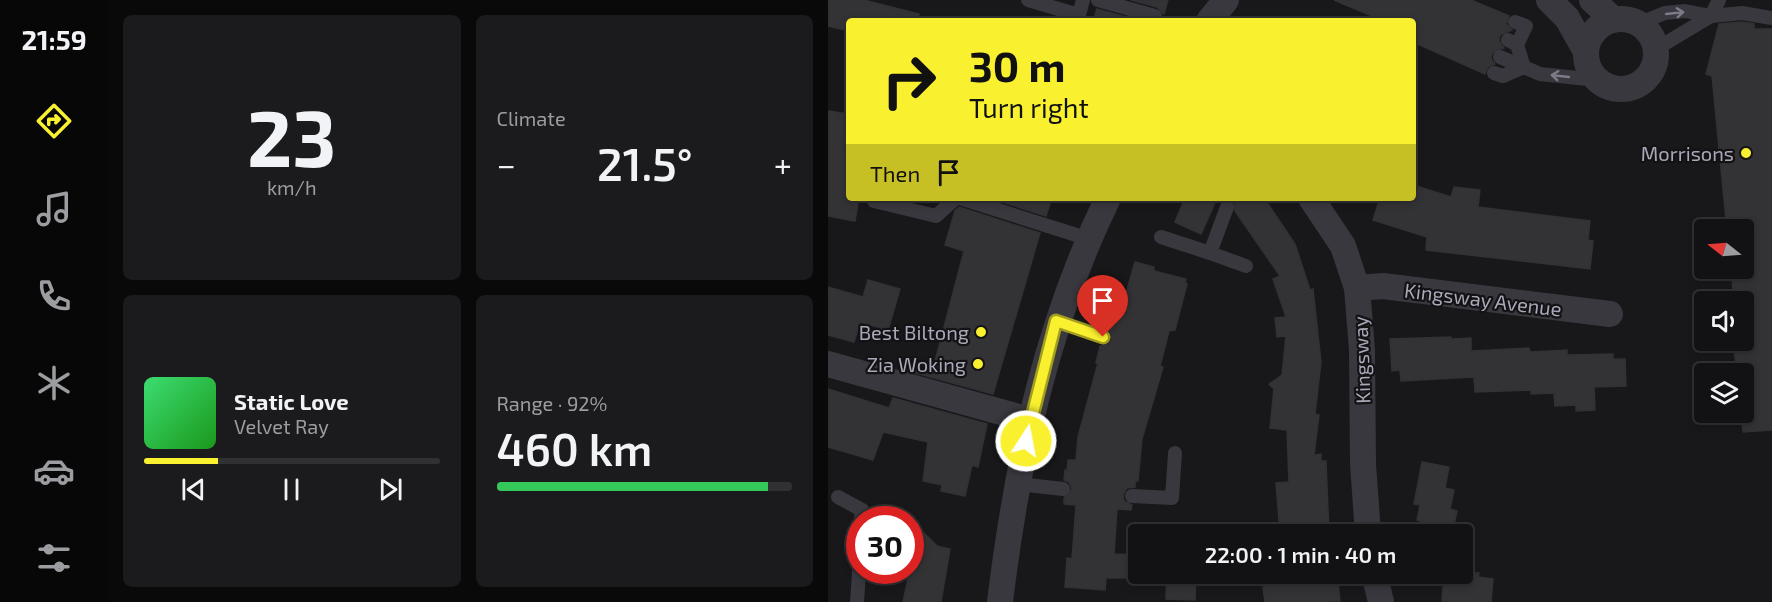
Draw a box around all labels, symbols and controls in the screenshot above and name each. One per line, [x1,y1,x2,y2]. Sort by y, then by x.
one-way arrow [1664,7,1684,18]
text: 21:59 [21,23,87,55]
text: 30 m [969,40,1065,90]
icon: right [870,42,948,120]
one-way arrow [1550,71,1570,82]
text: 23 [247,89,337,183]
text: Turn right [969,91,1089,123]
icon: directions [33,100,75,142]
text: Climate [497,106,566,130]
text: 21.5° [597,136,693,190]
place label: Morrisons [1641,141,1734,165]
text: − [497,144,516,184]
text: + [774,144,792,184]
marker: Morrisons [1739,146,1753,160]
icon: arrive [932,156,965,189]
text: Then [870,160,920,186]
text: km/h [267,175,317,199]
icon: music [33,188,75,230]
north arrow [1694,219,1754,279]
map controls [1694,219,1754,423]
icon: phone [33,275,75,317]
pin [1077,275,1128,337]
street label: Kingsway Avenue [1403,277,1563,321]
icon: arrive [1086,284,1119,317]
button: sound [1694,291,1754,351]
street label: Kingsway [1347,315,1375,404]
place label: Best Biltong [859,320,969,344]
marker: Best Biltong [974,325,988,339]
place label: Zia Woking [867,352,966,376]
marker: Zia Woking [971,357,985,371]
icon: climate [33,362,75,404]
button: layers [1694,363,1754,423]
text: Static Love [234,388,349,414]
text: Range · 92% [497,391,607,415]
position arrow [994,409,1058,473]
text: Velvet Ray [234,414,329,438]
text: 460 km [497,421,652,475]
icon: car [33,450,75,492]
icon: previous [177,473,210,506]
icon: pause [275,473,308,506]
icon: next [374,473,407,506]
speed limit sign: 30 [846,506,924,584]
icon: filters [33,537,75,579]
text: 22:00 · 1 min · 40 m [1205,541,1396,567]

